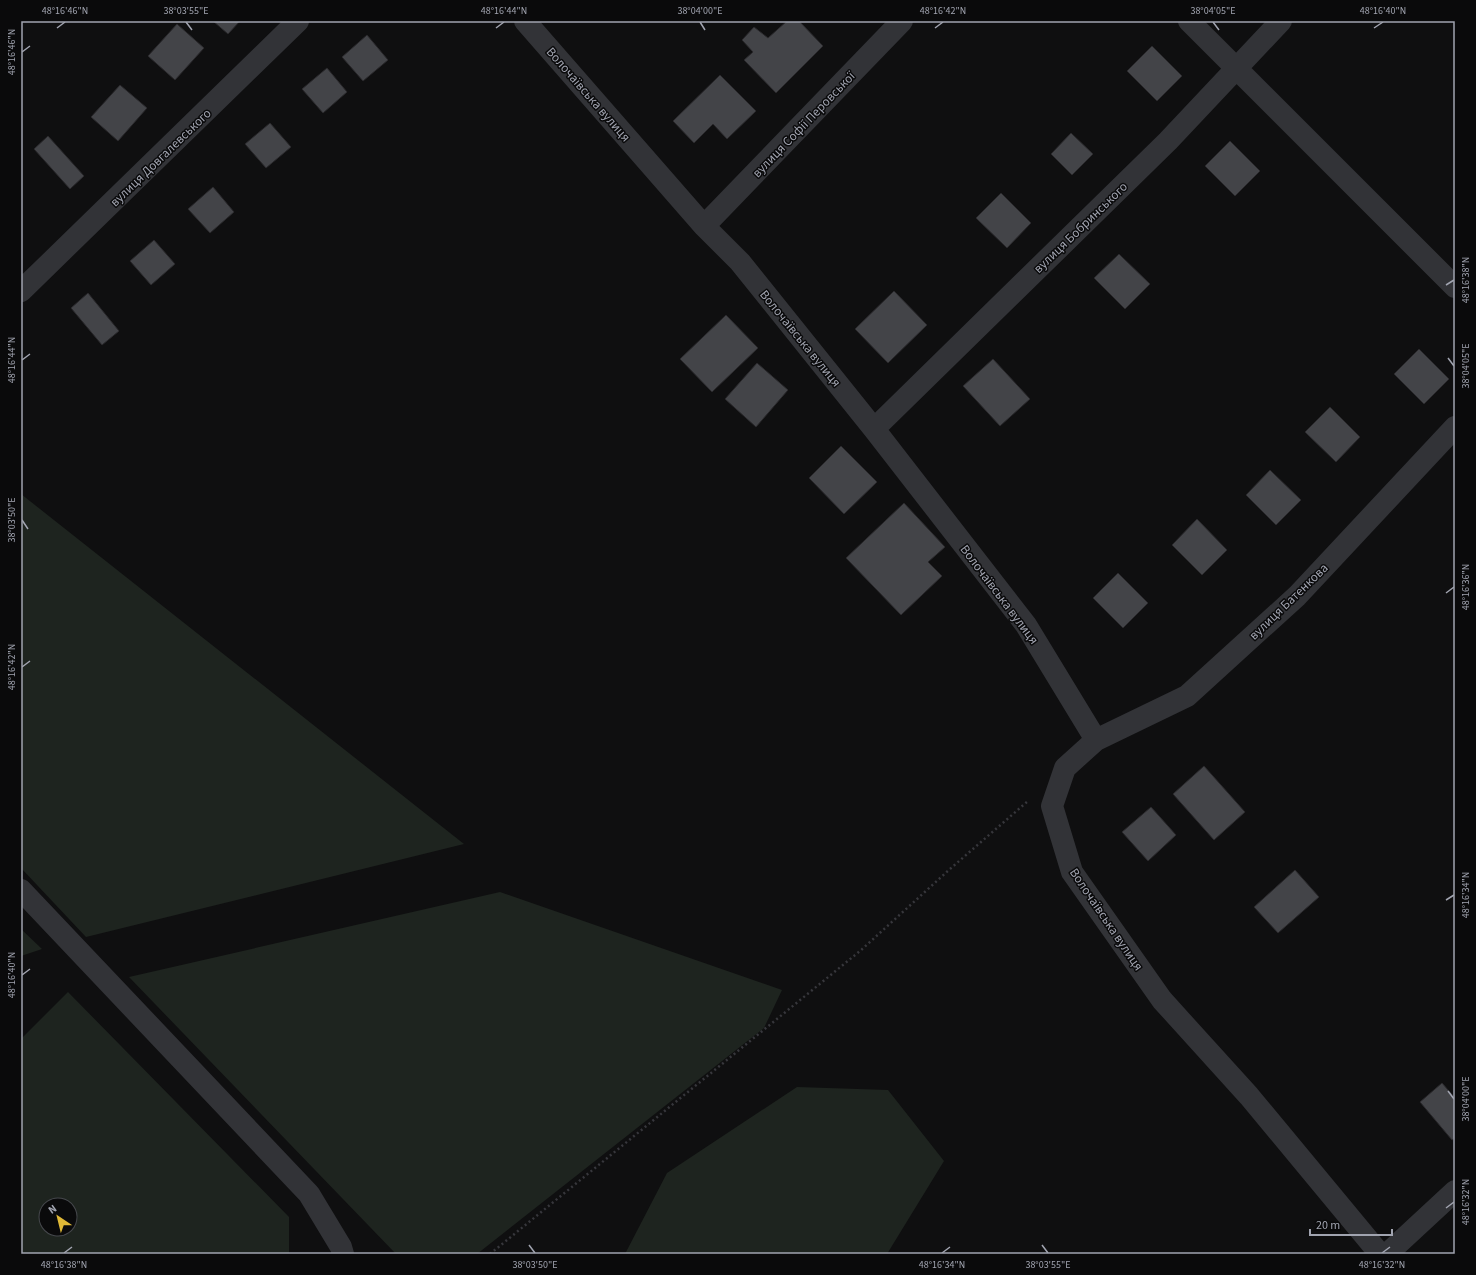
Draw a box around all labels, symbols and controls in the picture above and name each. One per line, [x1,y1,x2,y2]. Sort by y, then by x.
text: 48°16'46"N [42,4,88,18]
text: 38°03'55"E [163,4,209,18]
text: 48°16'44"N [481,4,527,18]
text: 38°04'00"E [677,4,723,18]
text: 48°16'42"N [920,4,966,18]
text: 38°04'05"E [1190,4,1236,18]
text: 48°16'40"N [1360,4,1406,18]
text: 48°16'46"N [5,29,19,75]
street label: Волочаївська вулиця [542,43,634,146]
street label: вулиця Софії Перовської [748,67,860,182]
street label: вулиця Довгалевського [106,105,215,211]
street label: вулиця Бобринського [1030,178,1132,277]
text: 48°16'38"N [1459,257,1473,303]
street label: Волочаївська вулиця [755,286,845,391]
text: 48°16'44"N [5,337,19,383]
text: 38°04'05"E [1459,343,1473,389]
text: 38°03'50"E [5,497,19,543]
street label: Волочаївська вулиця [956,541,1043,648]
street label: вулиця Батенкова [1245,559,1332,644]
text: 48°16'36"N [1459,564,1473,610]
text: 48°16'42"N [5,644,19,690]
street label: Волочаївська вулиця [1065,865,1147,974]
text: 48°16'34"N [1459,872,1473,918]
text: 48°16'40"N [5,952,19,998]
text: 38°04'00"E [1459,1076,1473,1122]
text: 48°16'32"N [1459,1179,1473,1225]
north arrow [38,1197,78,1237]
text: N [45,1201,60,1217]
scale bar [1310,1211,1392,1237]
text: 20 m [1316,1217,1340,1234]
text: 48°16'38"N [41,1258,87,1272]
text: 38°03'50"E [512,1258,558,1272]
text: 48°16'34"N [919,1258,965,1272]
text: 38°03'55"E [1025,1258,1071,1272]
text: 48°16'32"N [1359,1258,1405,1272]

